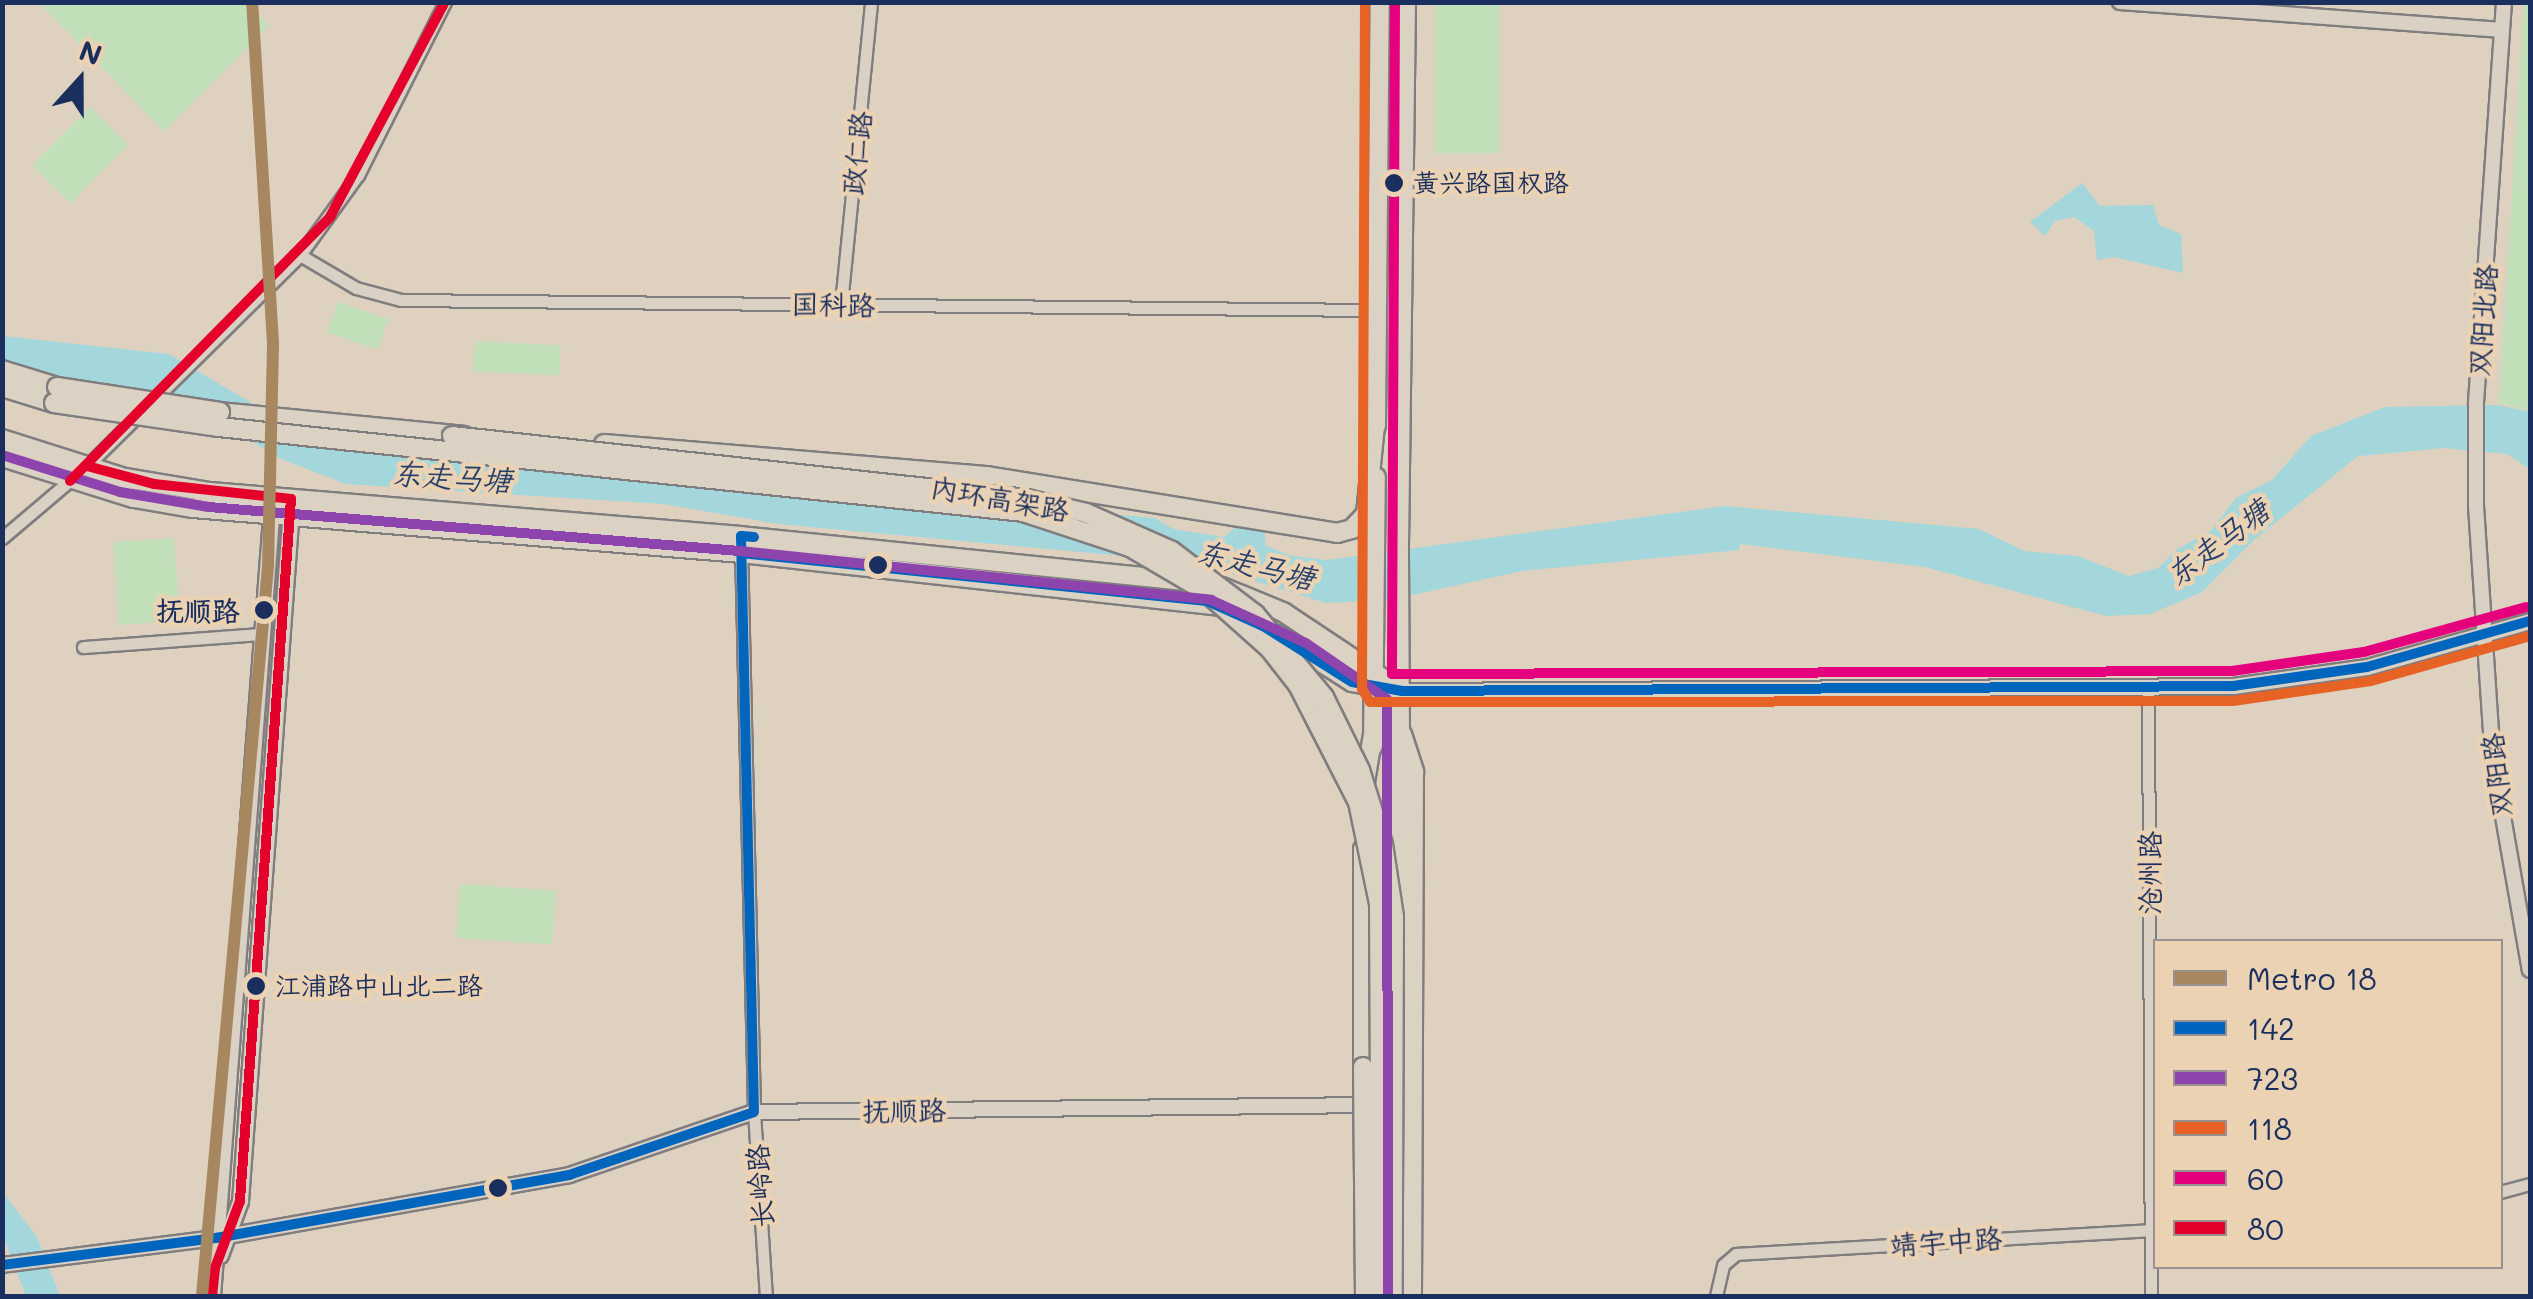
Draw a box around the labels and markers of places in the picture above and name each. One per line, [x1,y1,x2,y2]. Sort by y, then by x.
place label: 黄兴路国权路 [1413,167,1569,199]
marker: 黄兴路国权路 [1384,173,1404,193]
unlabelled marker [868,555,888,575]
place label: 抚顺路 [156,593,240,627]
marker: 抚顺路 [249,595,279,625]
place label: 江浦路中山北二路 [275,970,483,1002]
marker: 江浦路中山北二路 [246,976,266,996]
unlabelled marker [488,1178,508,1198]

